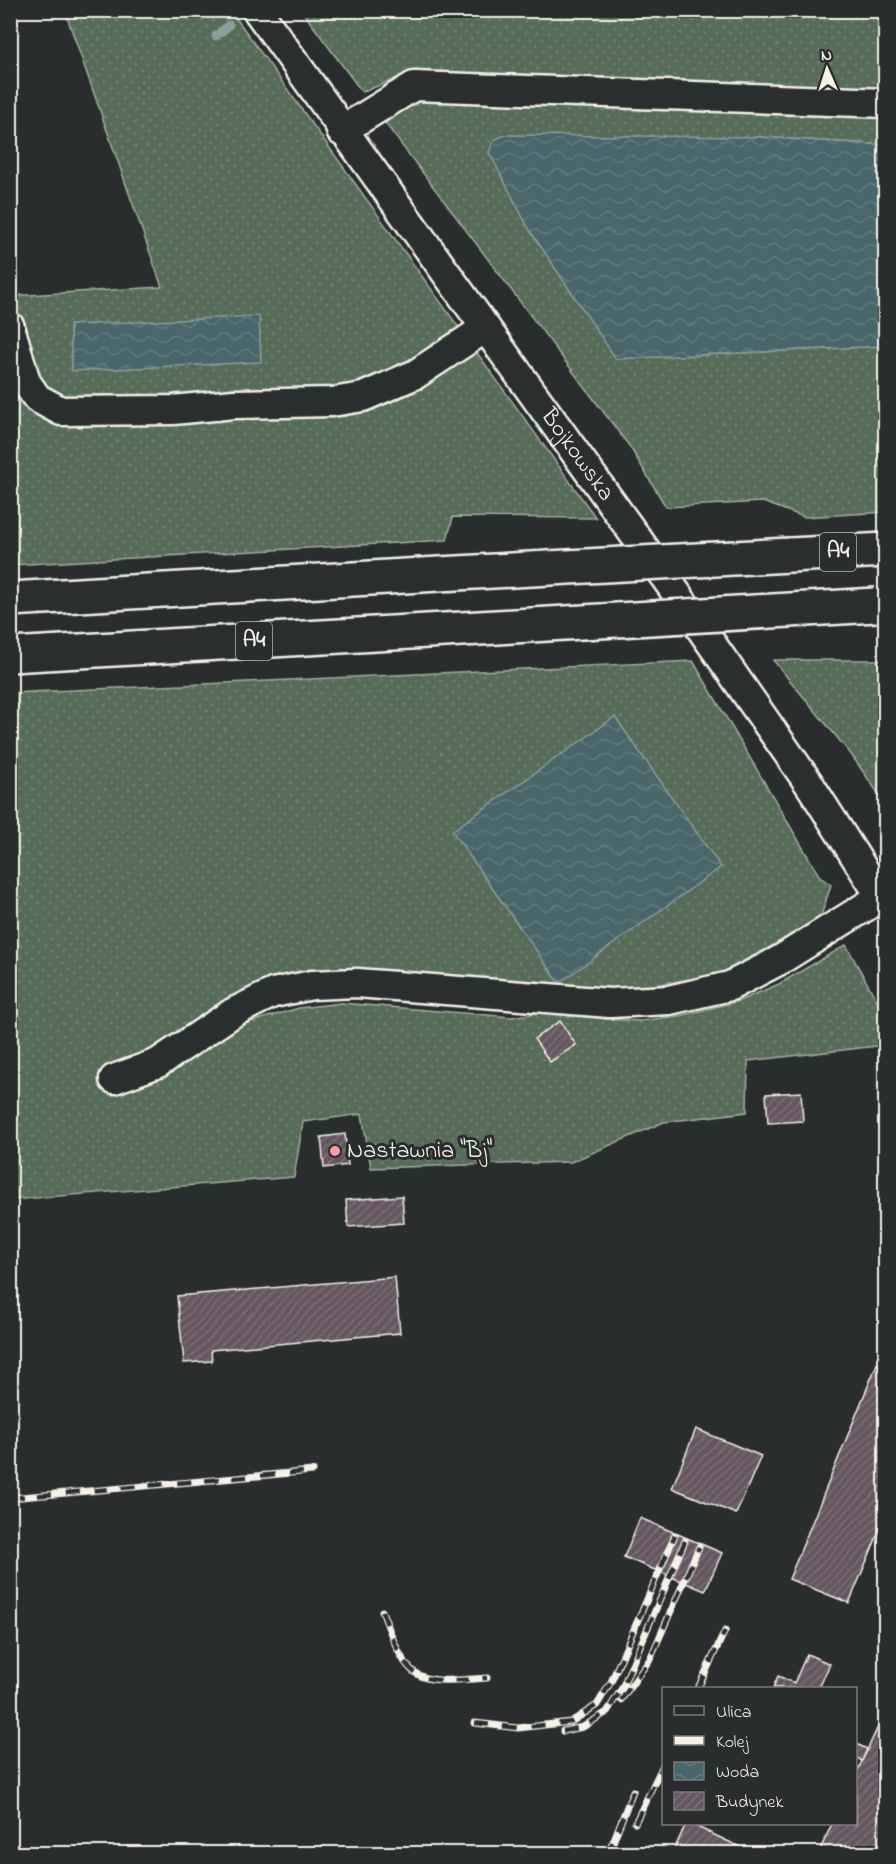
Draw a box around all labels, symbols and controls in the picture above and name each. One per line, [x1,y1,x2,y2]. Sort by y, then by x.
north arrow [797,39,857,99]
text: N [820,44,833,68]
street label: Bojkowska [531,400,623,509]
road number: A4 [820,533,856,571]
road number: A4 [236,622,272,660]
place label: Nastawnia "Bj" [347,1134,493,1169]
marker: Nastawnia "Bj" [328,1144,342,1158]
legend [662,1687,857,1825]
text: Ulica [716,1700,751,1726]
text: Kolej [716,1730,749,1756]
text: Woda [716,1760,759,1786]
text: Budynek [715,1790,783,1816]

